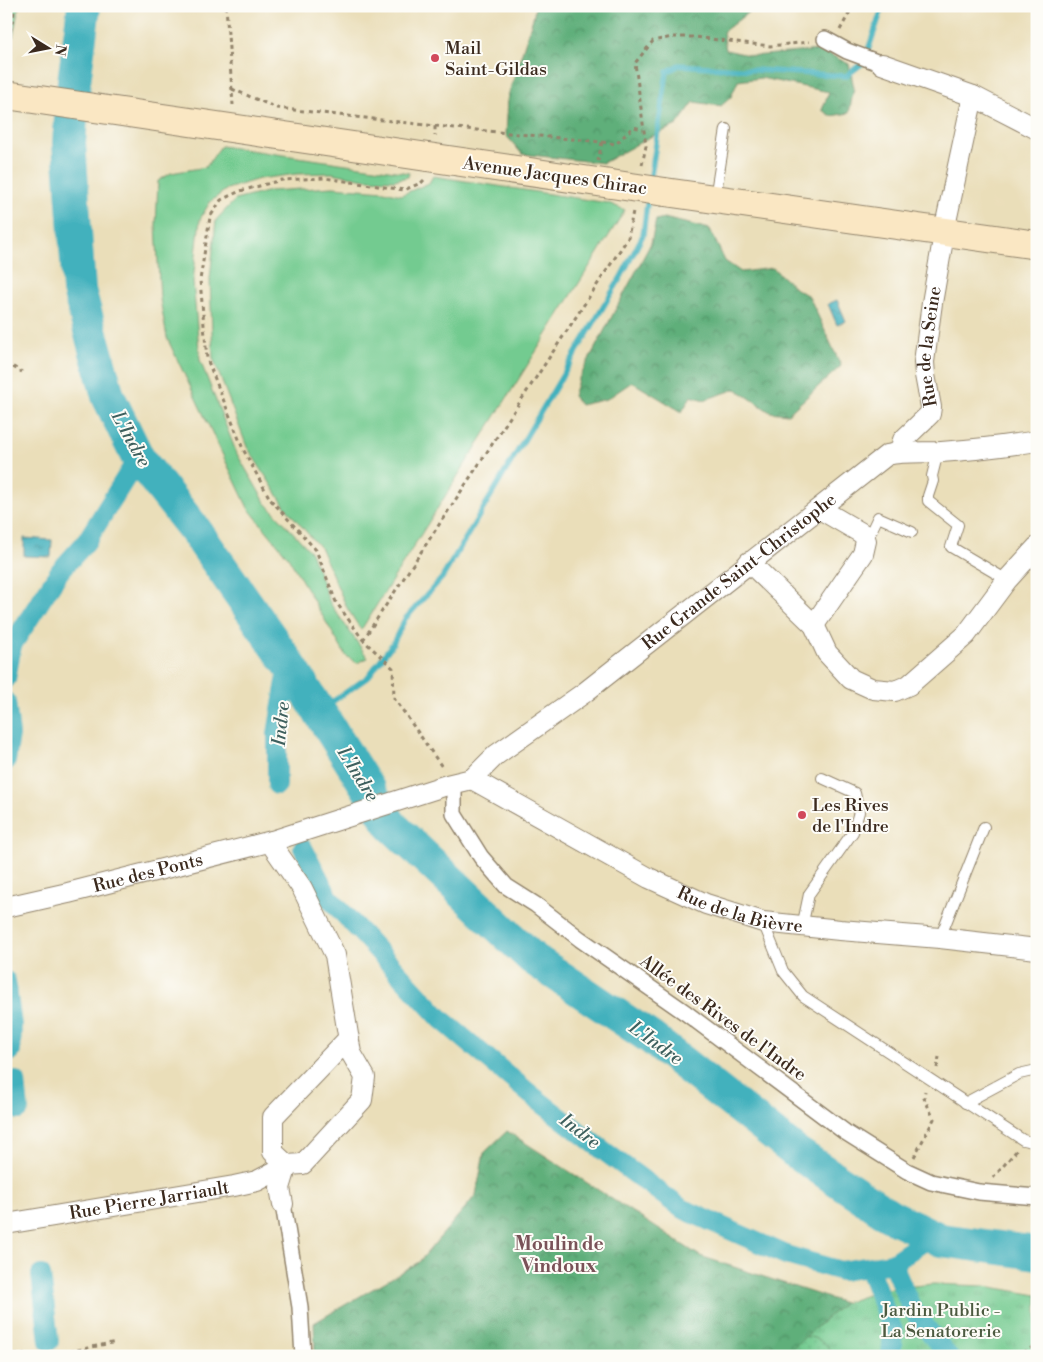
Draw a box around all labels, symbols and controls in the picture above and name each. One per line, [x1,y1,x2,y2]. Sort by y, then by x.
north arrow [22,22,72,72]
place label: Mail Saint-Gildas [445,37,547,81]
text: N [50,43,70,57]
marker: Mail Saint-Gildas [429,52,441,64]
street label: Avenue Jacques Chirac [460,152,649,200]
street label: Rue de la Seine [912,284,946,409]
water label: L'Indre [105,406,156,471]
street label: Rue Grande Saint-Christophe [637,488,841,655]
water label: Indre [267,700,295,748]
water label: L'Indre [331,741,384,806]
place label: Les Rives de l'Indre [812,794,889,838]
marker: Les Rives de l'Indre [796,809,808,821]
street label: Rue des Ponts [90,848,205,898]
street label: Rue de la Bièvre [673,881,804,938]
street label: Allée des Rives de l'Indre [634,949,811,1086]
water label: L'Indre [624,1015,688,1070]
water label: Indre [554,1107,605,1154]
street label: Rue Pierre Jarriault [67,1175,231,1225]
district label: Moulin de Vindoux [514,1232,604,1278]
park label: Jardin Public - La Senatorerie [880,1299,1001,1343]

